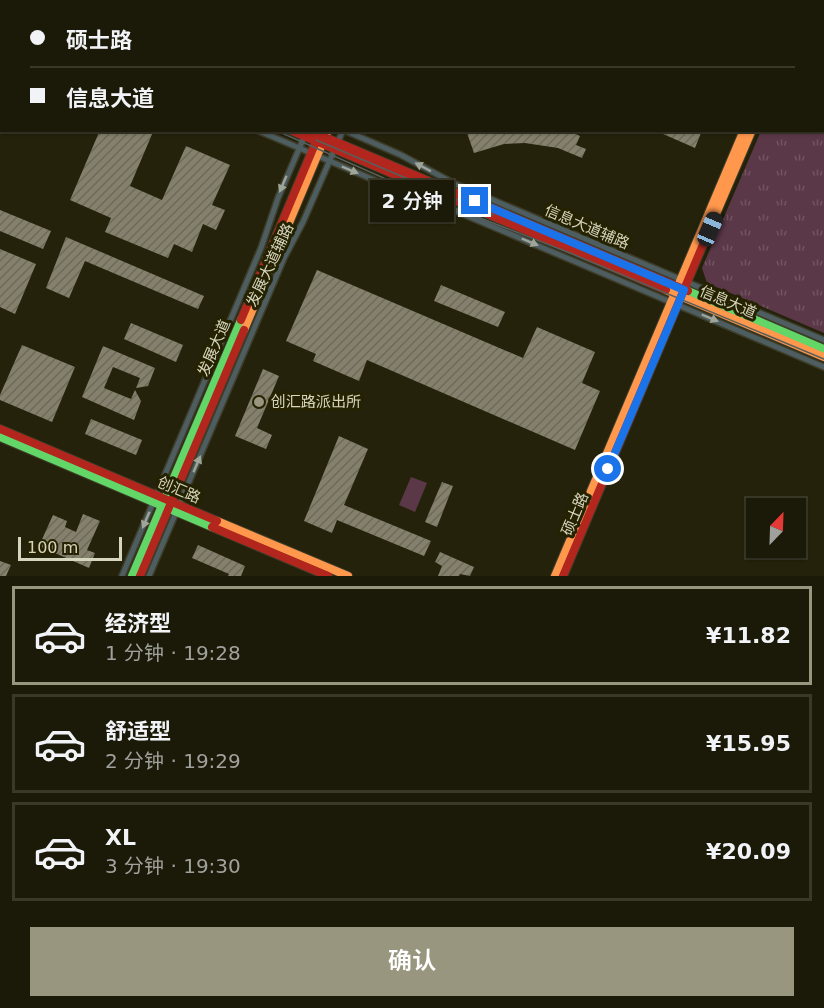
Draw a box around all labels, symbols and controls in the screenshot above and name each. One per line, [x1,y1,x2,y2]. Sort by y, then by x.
text: 硕士路 [66,28,132,53]
text: 信息大道 [66,86,154,111]
one-way arrow [415,162,432,172]
one-way arrow [341,165,359,175]
one-way arrow [279,176,288,193]
callout: 2 分钟 [370,180,454,222]
route end [461,187,488,214]
text: 2 分钟 [382,189,442,213]
street label: 信息大道辅路 [542,201,632,253]
car [695,209,725,249]
street label: 发展大道辅路 [243,220,297,310]
one-way arrow [522,237,540,247]
street label: 信息大道 [697,282,759,322]
one-way arrow [701,314,719,323]
street label: 发展大道 [194,317,234,379]
place label: 创汇路派出所 [271,393,361,411]
marker: 创汇路派出所 [252,395,266,409]
one-way arrow [192,455,202,473]
route start [594,455,621,482]
street label: 创汇路 [155,473,203,507]
street label: 硕士路 [558,490,592,538]
north arrow [746,498,806,558]
map controls [746,498,806,558]
one-way arrow [141,511,150,529]
scale bar [18,534,122,562]
text: 100 m [27,538,78,557]
icon: car [33,609,87,663]
text: 经济型 [105,611,171,636]
text: ¥11.82 [706,623,791,648]
text: 1 分钟 · 19:28 [105,641,241,665]
icon: car [33,717,87,771]
text: 舒适型 [105,719,171,744]
text: ¥15.95 [706,731,791,756]
text: 2 分钟 · 19:29 [105,749,241,773]
icon: car [33,825,87,879]
text: XL [105,825,136,850]
text: ¥20.09 [706,839,791,864]
text: 3 分钟 · 19:30 [105,854,241,878]
button: 确认 [30,927,794,996]

